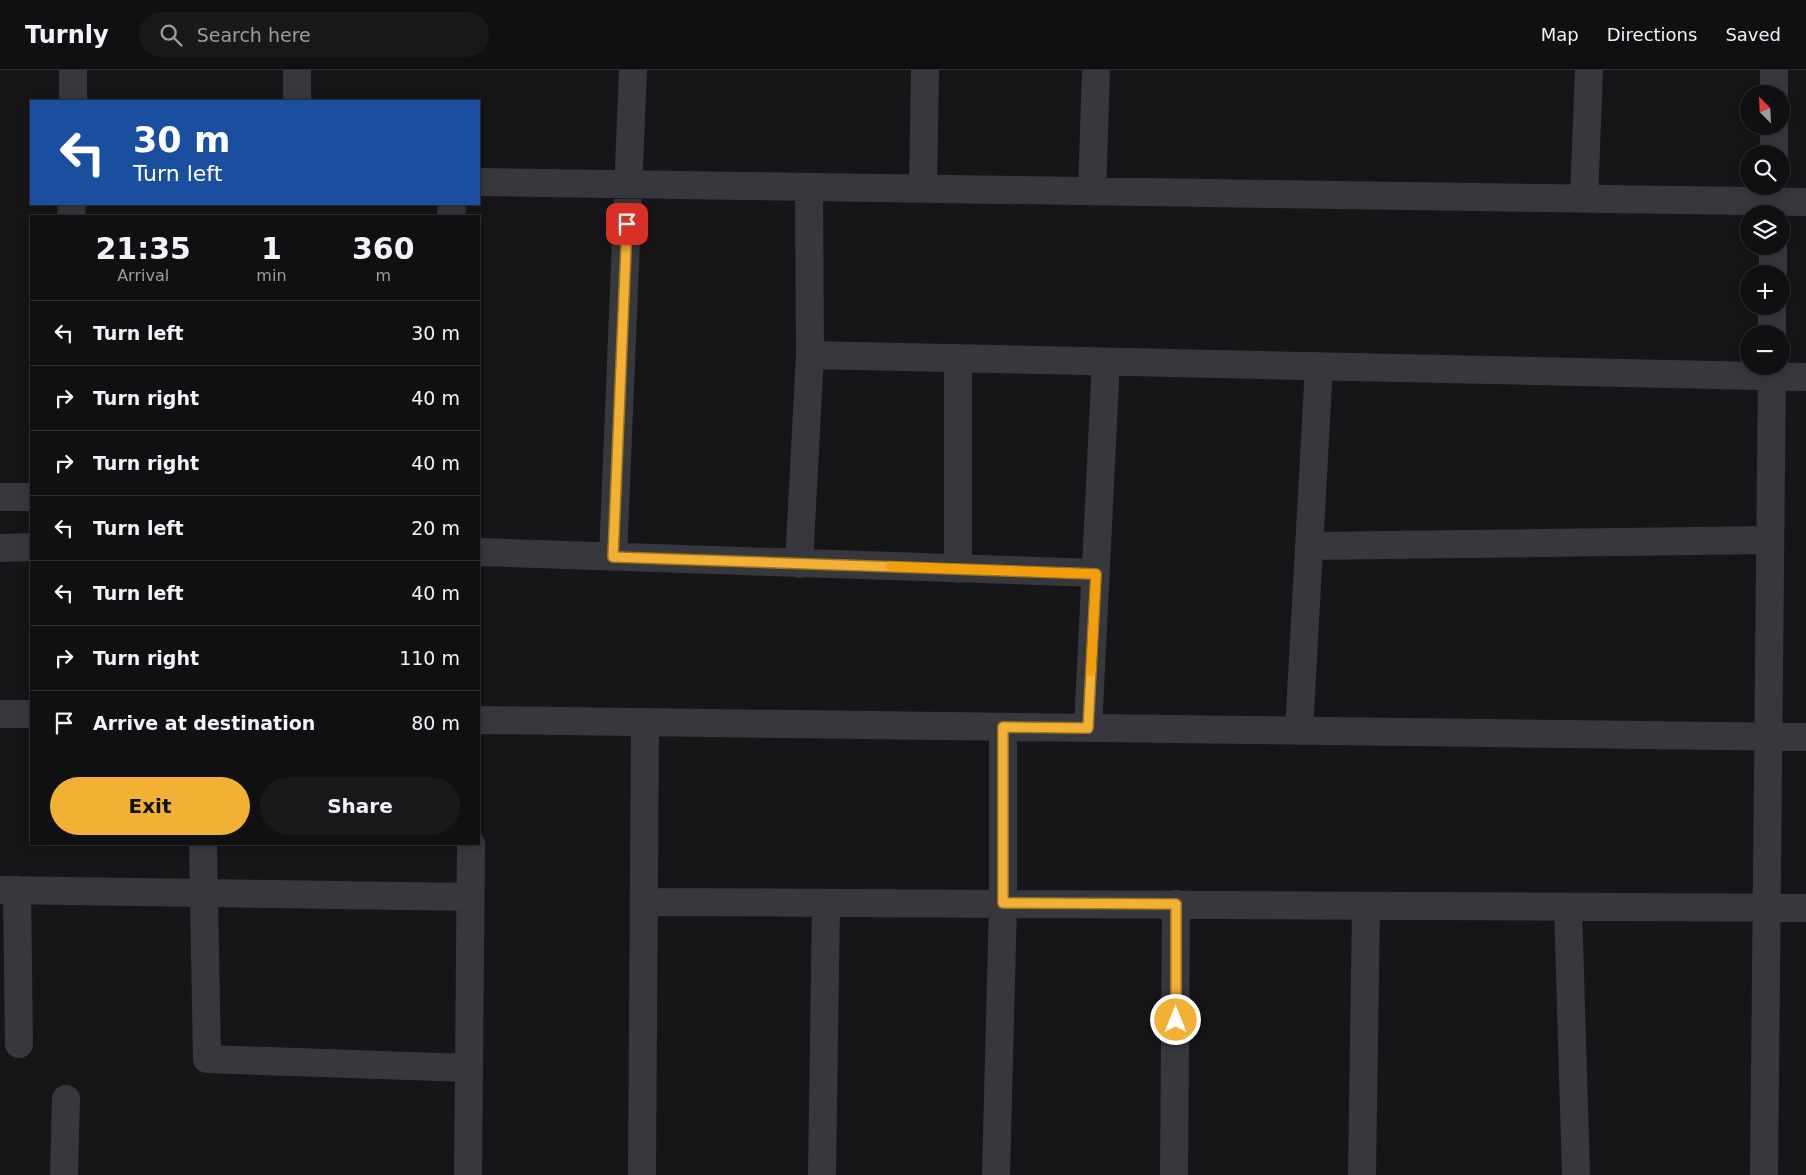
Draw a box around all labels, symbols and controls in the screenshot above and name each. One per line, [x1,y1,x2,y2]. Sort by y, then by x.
search box [139,12,489,57]
text: Turnly [25,21,109,49]
icon: search [157,21,185,49]
text: Search here [197,24,311,46]
text: Map [1541,24,1579,45]
text: Directions [1607,24,1697,45]
text: Saved [1725,24,1781,45]
north arrow [1740,85,1790,135]
map controls [1740,85,1790,375]
icon: left [50,120,115,185]
text: 30 m [133,120,230,160]
button: search [1740,145,1790,195]
text: Turn left [133,161,222,186]
pin [606,203,648,245]
button: layers [1740,205,1790,255]
icon: arrive [613,210,641,238]
text: 21:35 [95,231,191,266]
text: 1 [261,231,282,266]
text: 360 [352,231,415,266]
button: + [1740,265,1790,315]
text: Arrival [117,266,169,285]
text: min [256,266,287,285]
text: m [375,266,391,285]
icon: left [50,319,78,347]
text: Turn left [93,322,184,344]
text: 30 m [411,322,460,344]
button: − [1740,325,1790,375]
icon: right [50,384,78,412]
text: Turn right [93,387,199,409]
text: 40 m [411,387,460,409]
icon: right [50,449,78,477]
text: Turn right [93,452,199,474]
text: 40 m [411,452,460,474]
icon: left [50,514,78,542]
text: Turn left [93,517,184,539]
text: 20 m [411,517,460,539]
icon: left [50,579,78,607]
text: Turn left [93,582,184,604]
text: 40 m [411,582,460,604]
icon: right [50,644,78,672]
text: Turn right [93,647,199,669]
text: 110 m [399,647,460,669]
icon: arrive [50,709,78,737]
text: Arrive at destination [93,712,315,734]
text: 80 m [411,712,460,734]
button: Exit [50,777,250,835]
button: Share [260,777,460,835]
position arrow [1149,993,1201,1045]

